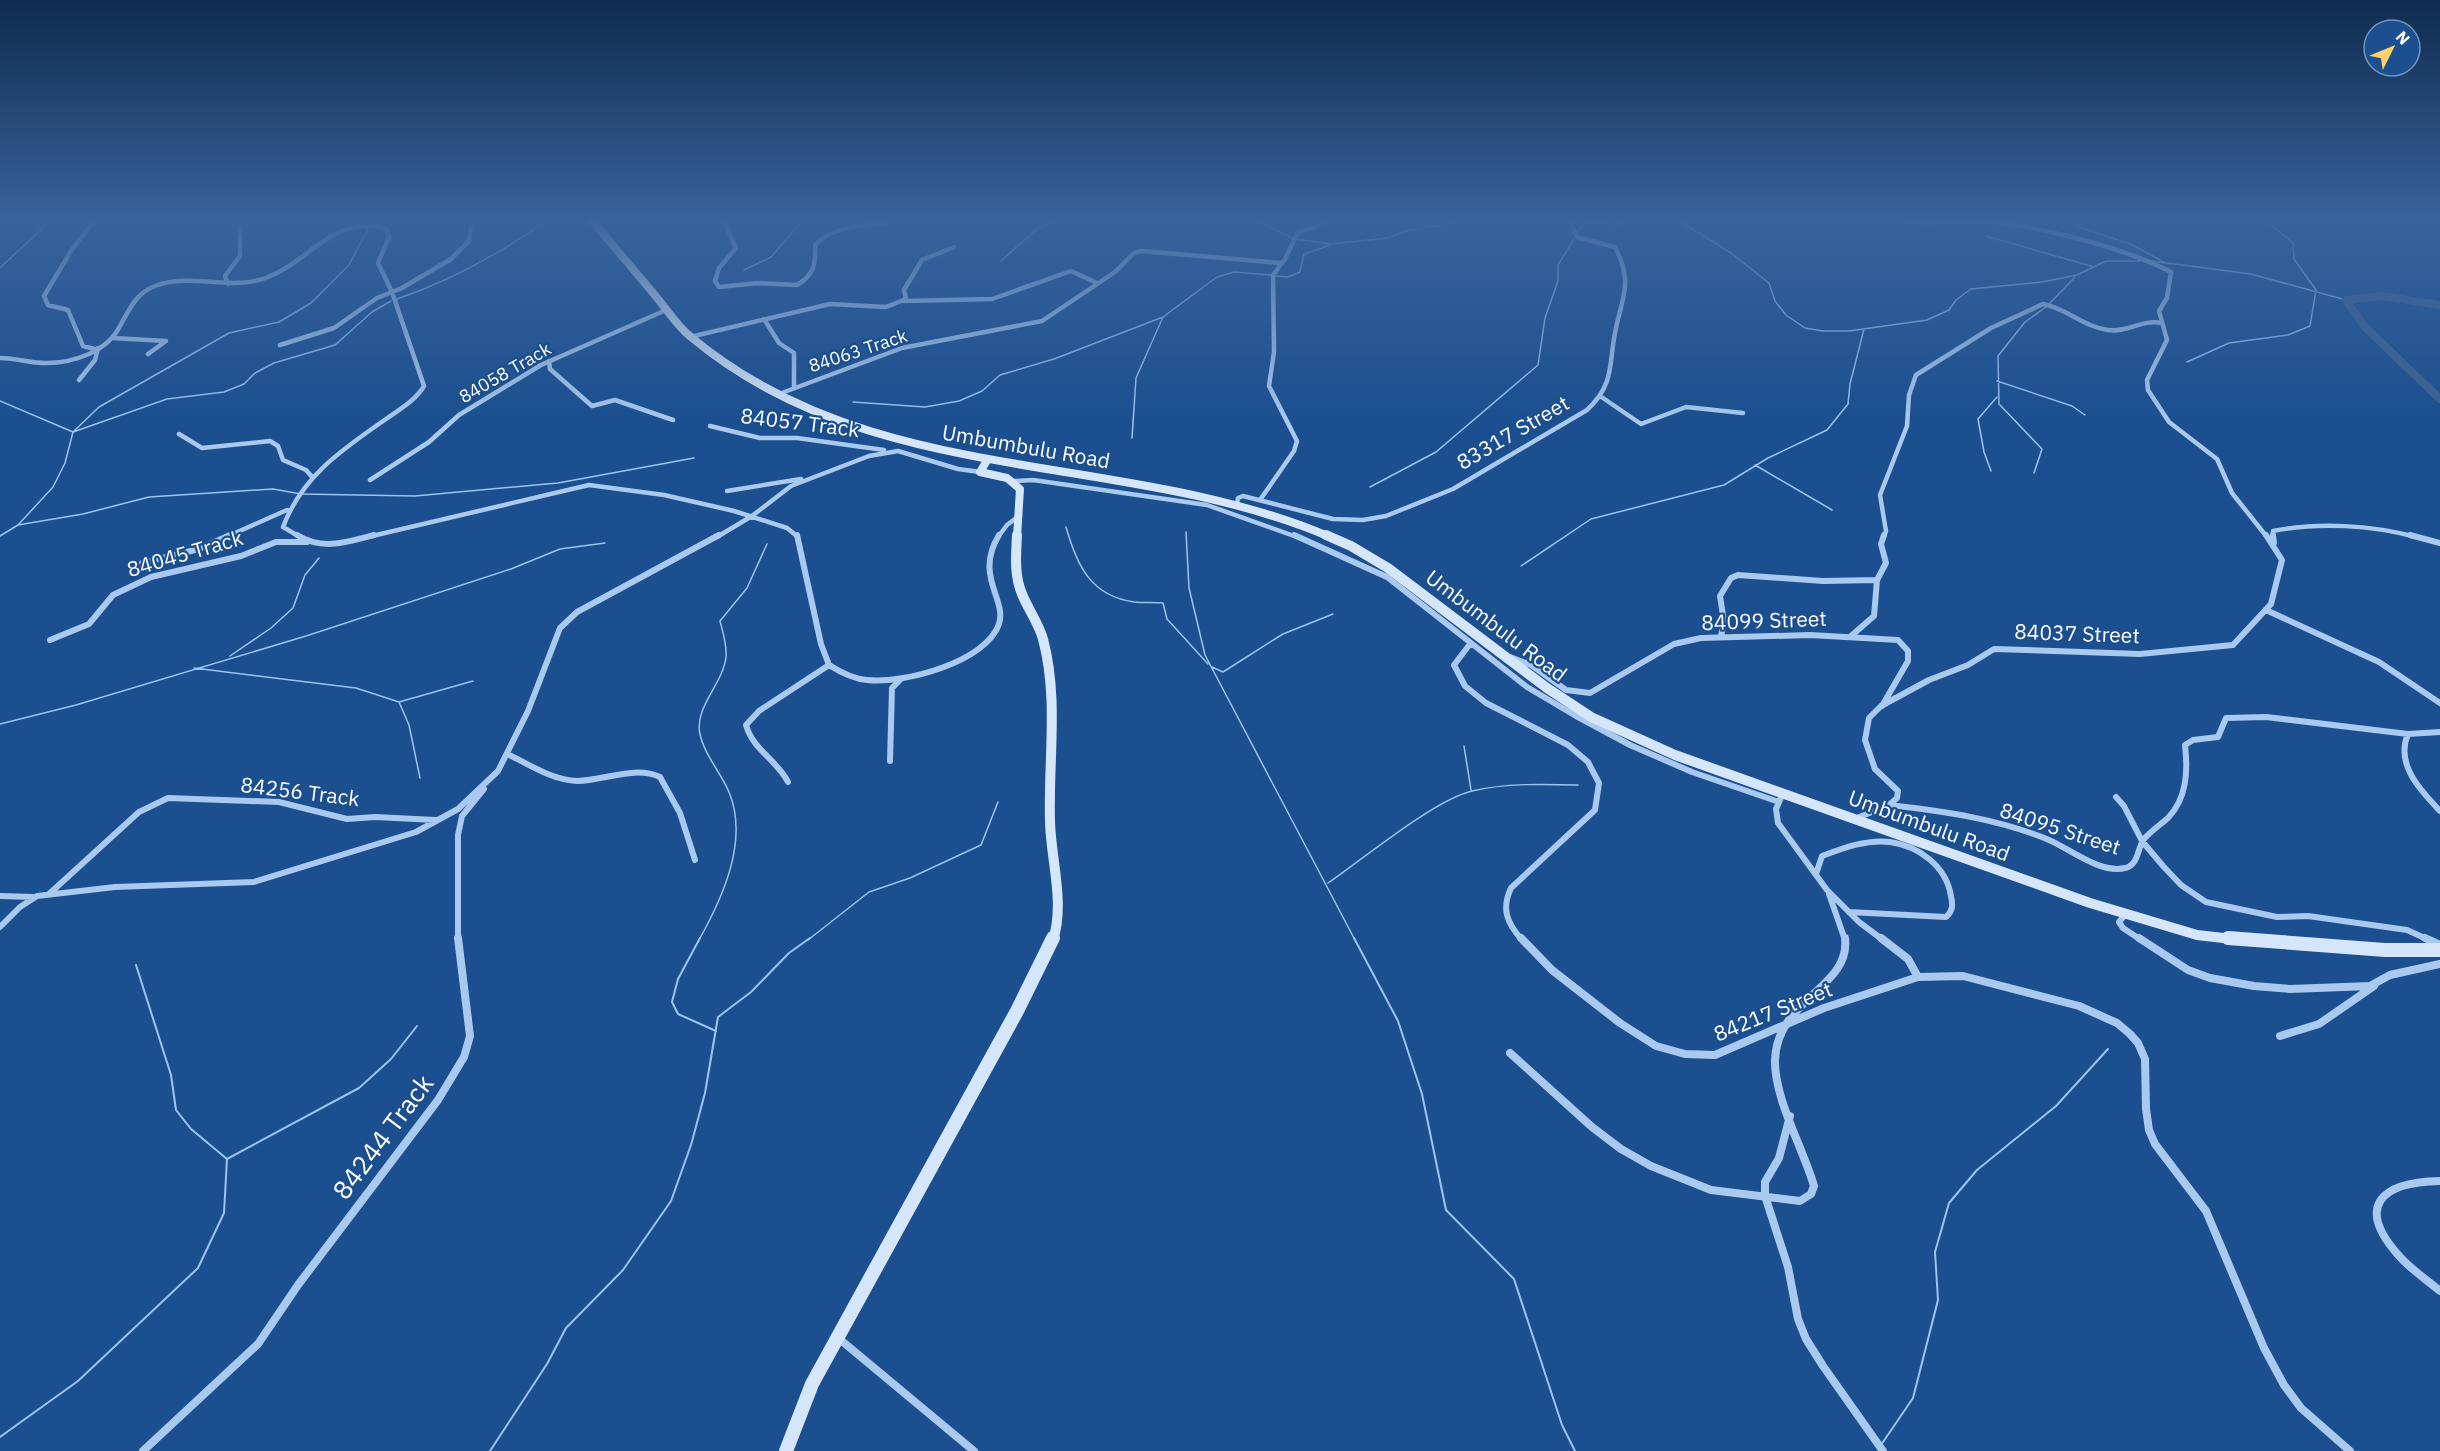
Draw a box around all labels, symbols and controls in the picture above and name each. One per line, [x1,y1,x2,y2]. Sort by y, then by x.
north arrow [2362,18,2422,78]
text: N [2392,27,2414,49]
street label: 84063 Track [806,324,911,377]
street label: 84058 Track [455,337,555,408]
street label: 83317 Street [1451,389,1574,476]
street label: 84057 Track [739,401,861,443]
street label: Umbumbulu Road [940,417,1112,475]
street label: 84045 Track [123,523,246,583]
street label: Umbumbulu Road [1420,563,1573,688]
street label: 84099 Street [1701,604,1827,636]
street label: 84037 Street [2014,617,2140,649]
street label: 84256 Track [239,770,361,812]
street label: Umbumbulu Road [1845,783,2014,867]
street label: 84095 Street [1996,795,2124,861]
street label: 84217 Street [1709,975,1836,1048]
street label: 84244 Track [324,1067,440,1206]

